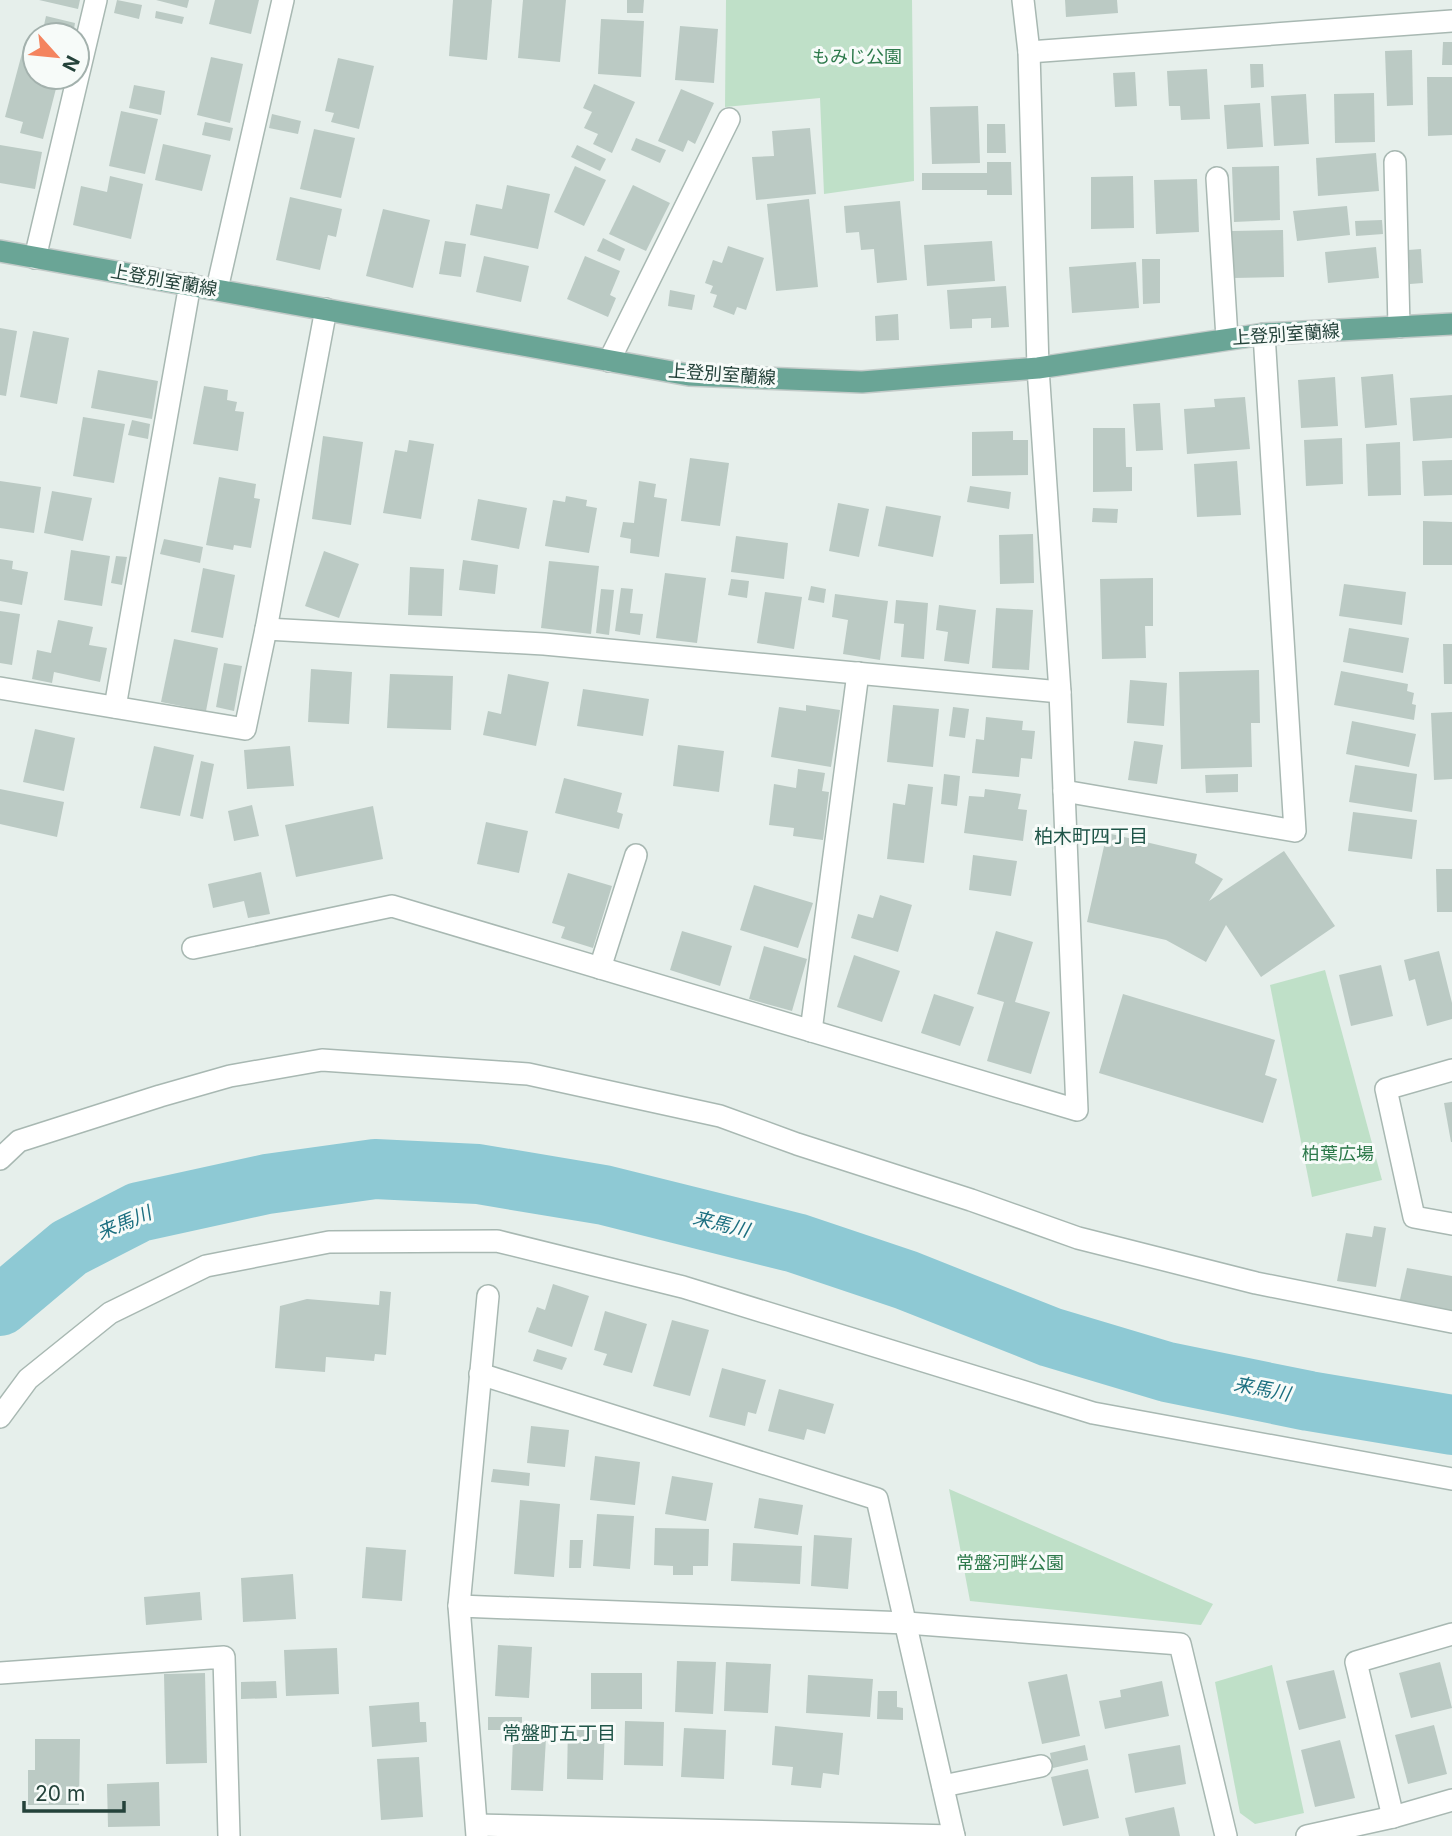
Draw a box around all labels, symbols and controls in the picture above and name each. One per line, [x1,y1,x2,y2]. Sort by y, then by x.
north arrow [21,21,91,91]
park label: もみじ公園 [812,46,902,67]
text: N [57,52,84,75]
street label: 上登別室蘭線 [109,260,219,300]
street label: 上登別室蘭線 [1231,320,1341,348]
street label: 上登別室蘭線 [667,360,777,388]
district label: 柏木町四丁目 [1034,825,1148,848]
park label: 柏葉広場 [1302,1143,1374,1164]
water label: 来馬川 [93,1200,157,1245]
water label: 来馬川 [691,1206,753,1243]
water label: 来馬川 [1232,1372,1294,1406]
park label: 常盤河畔公園 [956,1552,1064,1573]
district label: 常盤町五丁目 [502,1722,616,1745]
scale bar [24,1770,124,1814]
text: 20 m [35,1781,85,1806]

